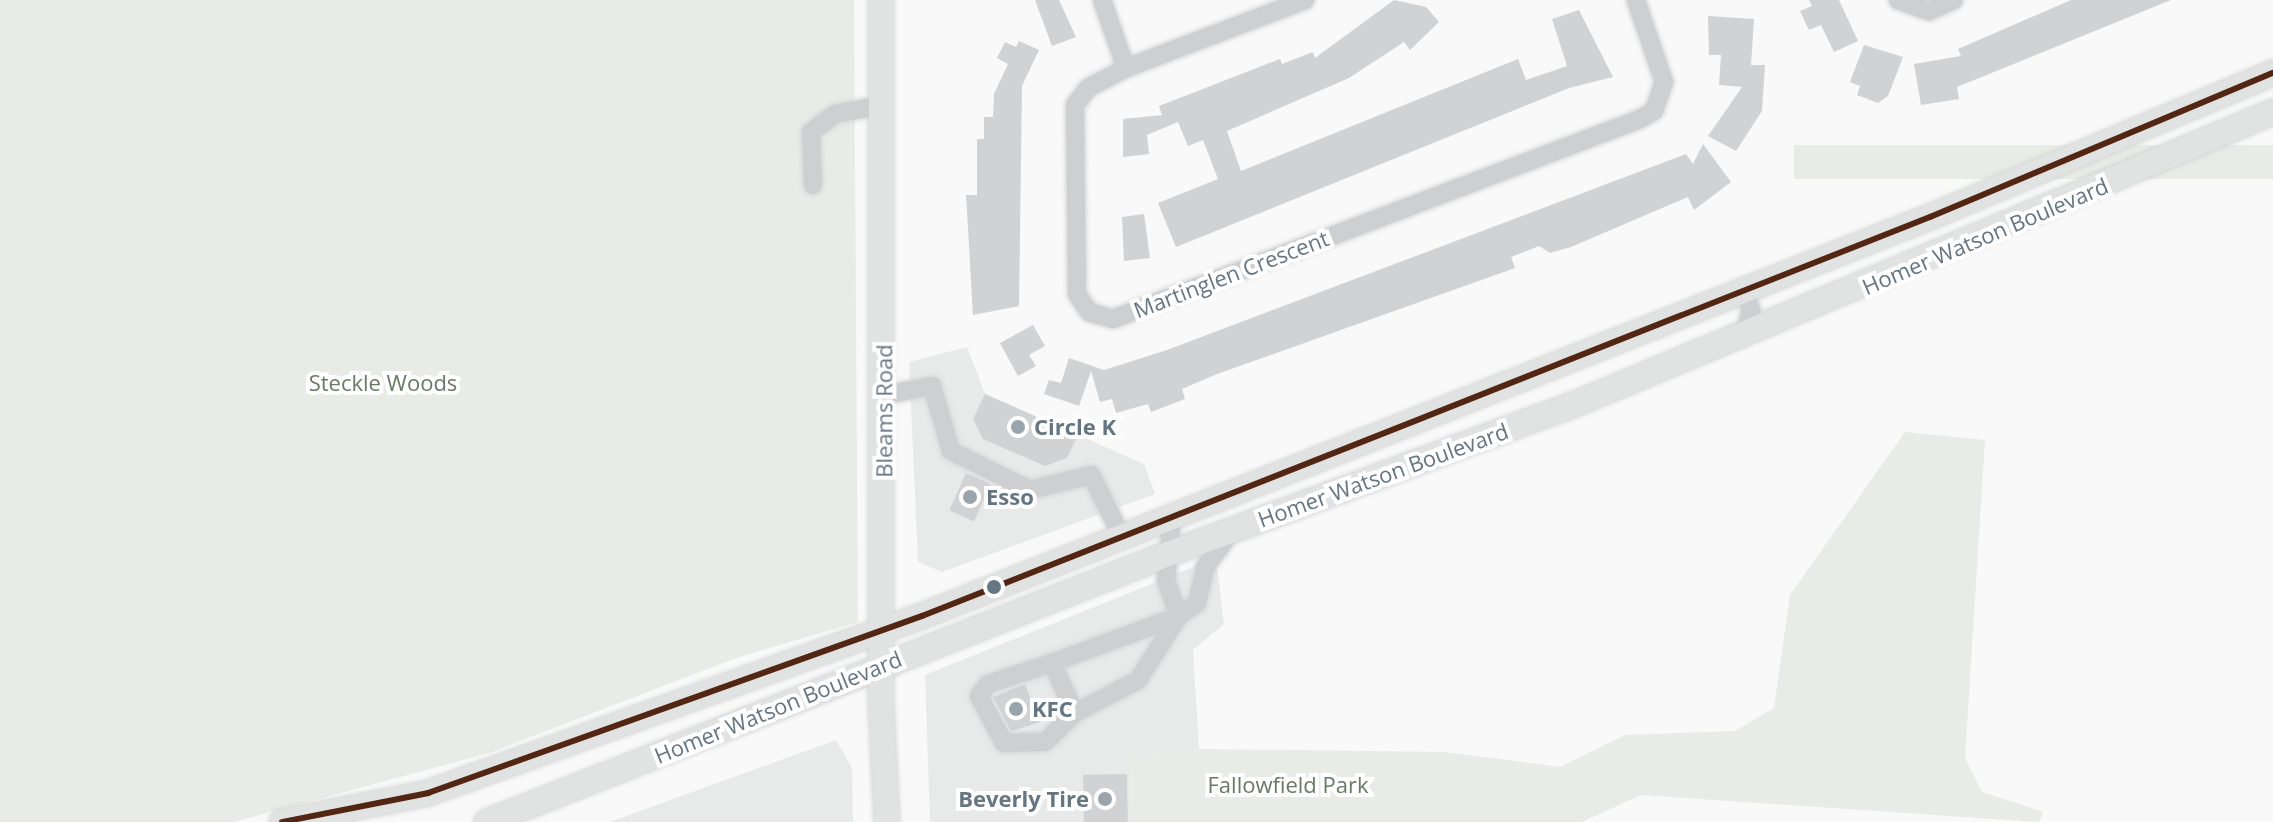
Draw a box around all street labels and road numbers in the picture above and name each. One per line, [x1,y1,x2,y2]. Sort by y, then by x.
street label: Homer Watson Boulevard [1858,172,2112,300]
street label: Martinglen Crescent [1130,225,1332,323]
street label: Bleams Road [871,344,897,478]
street label: Homer Watson Boulevard [1254,417,1512,533]
street label: Homer Watson Boulevard [650,645,906,769]

